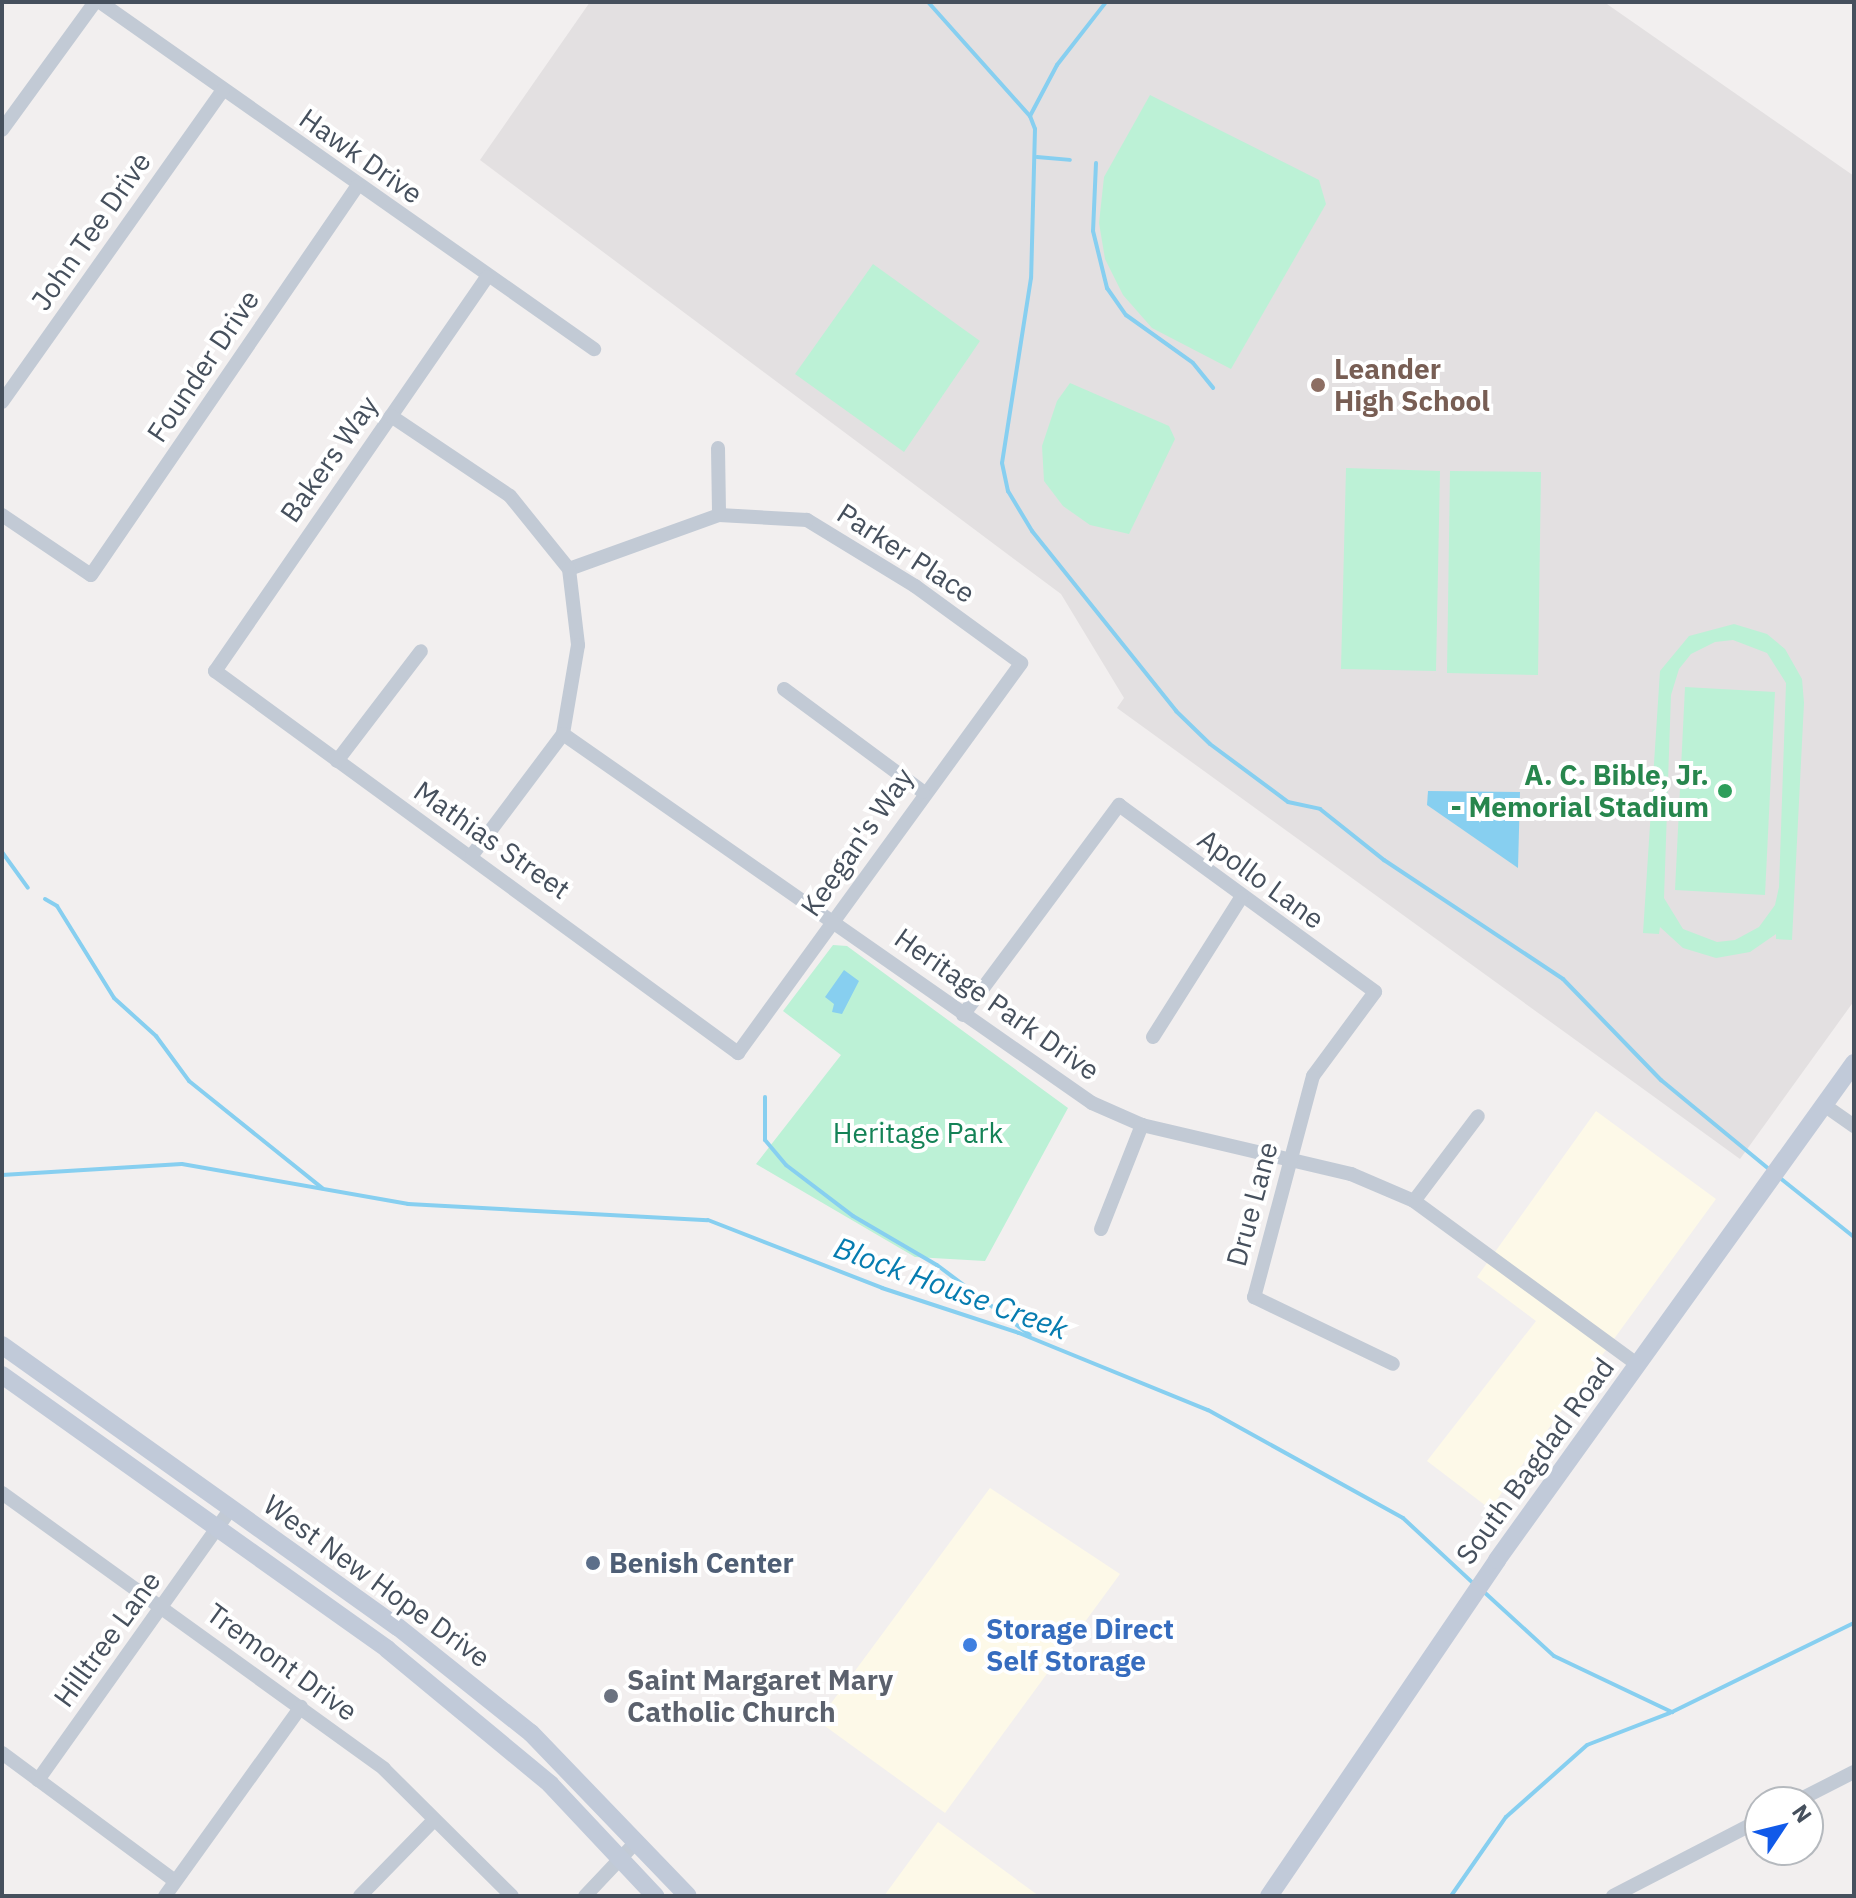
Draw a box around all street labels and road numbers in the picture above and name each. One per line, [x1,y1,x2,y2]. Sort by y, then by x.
street label: Hawk Drive [293,101,429,211]
street label: John Tee Drive [24,146,158,316]
street label: Founder Drive [140,284,266,448]
street label: Bakers Way [273,389,385,529]
street label: Parker Place [831,496,981,610]
street label: Keegan's Way [794,761,920,923]
street label: Mathias Street [408,774,576,906]
street label: Apollo Lane [1191,822,1331,936]
street label: Heritage Park Drive [888,921,1106,1087]
street label: Drue Lane [1219,1138,1285,1270]
street label: South Bagdad Road [1449,1351,1621,1571]
street label: West New Hope Drive [257,1488,497,1674]
street label: Hilltree Lane [47,1565,167,1713]
street label: Tremont Drive [200,1596,364,1728]

